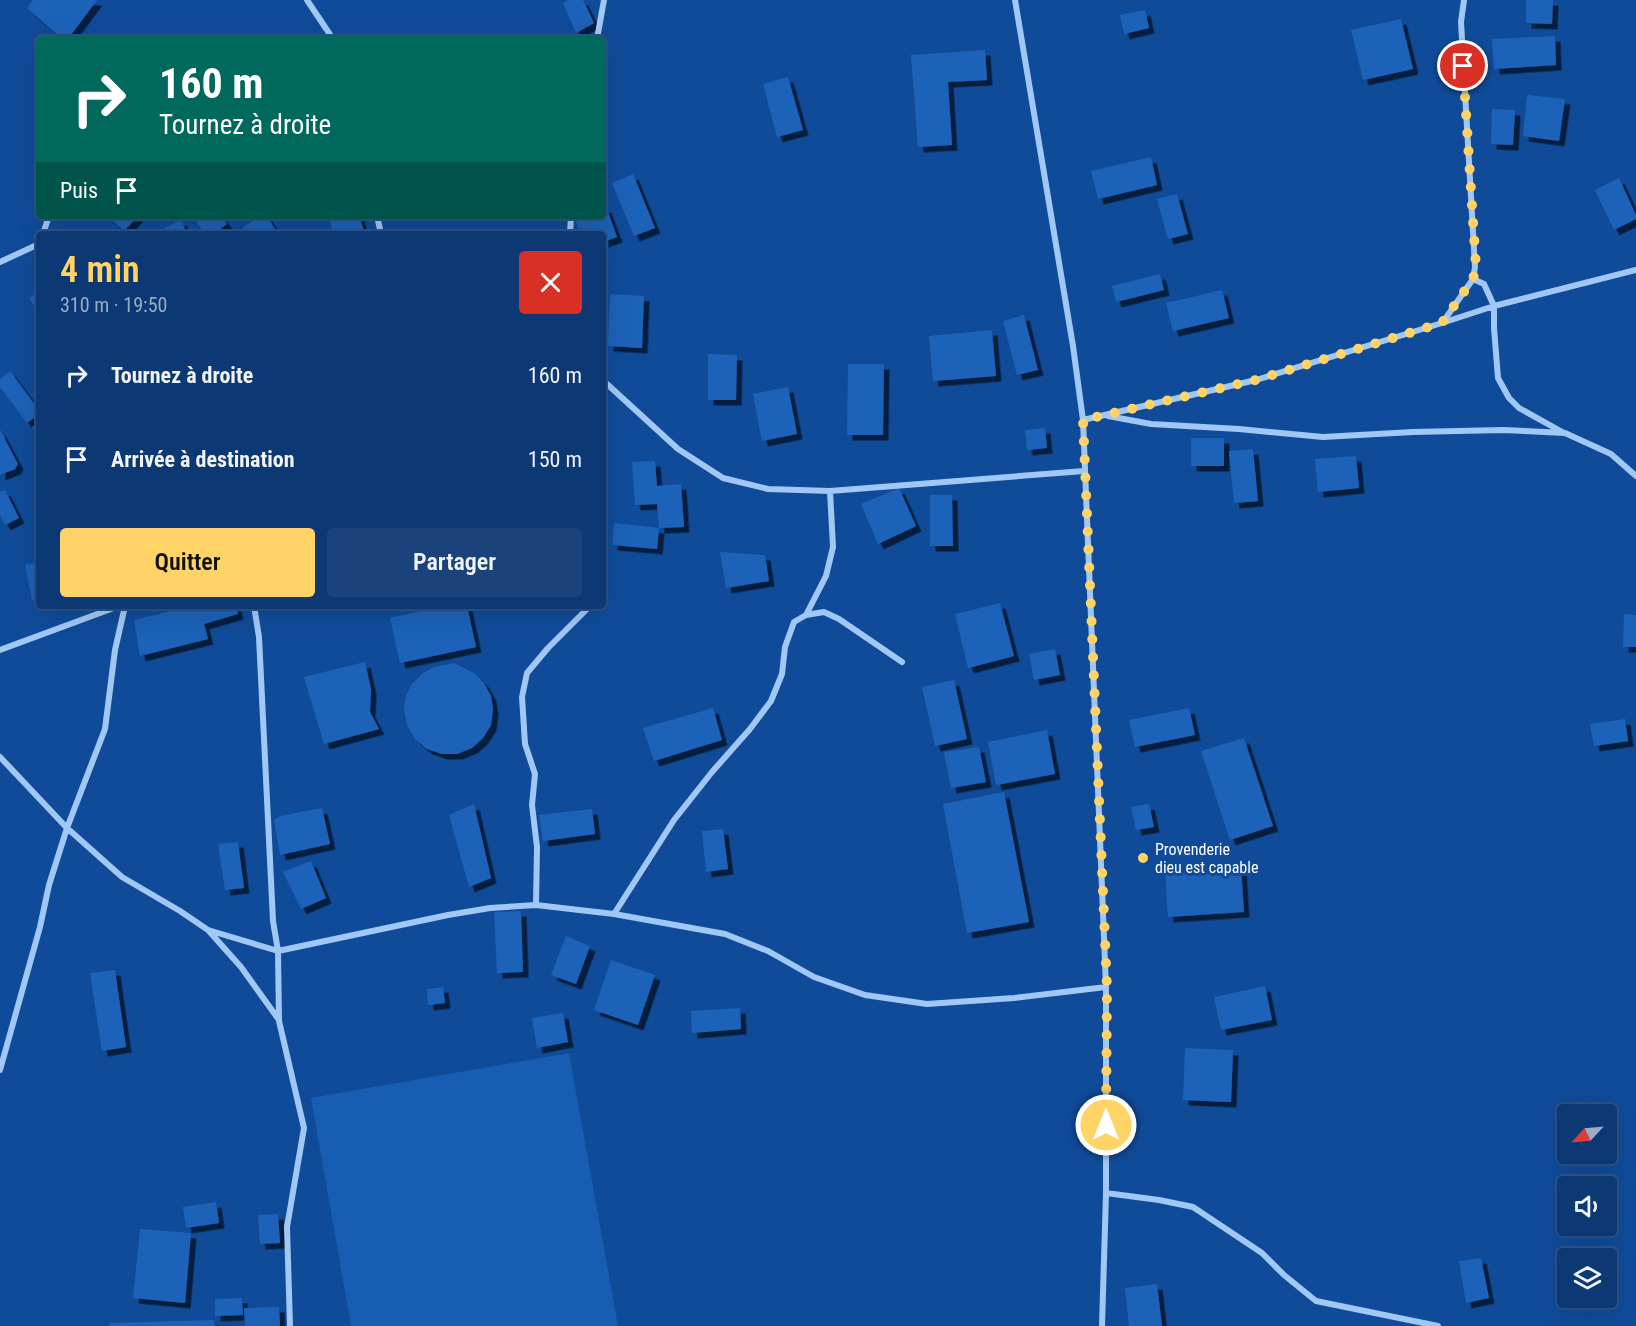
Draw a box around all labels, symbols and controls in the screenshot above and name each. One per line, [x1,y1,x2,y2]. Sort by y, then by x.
pin [1437,40,1488,91]
icon: arrive [1446,49,1479,82]
text: 160 m [159,59,264,108]
icon: right [60,60,138,138]
text: Tournez à droite [159,109,331,141]
icon: arrive [110,174,143,207]
text: Puis [60,178,98,203]
text: 4 min [60,249,140,291]
button: close [519,251,582,314]
text: 310 m · 19:50 [60,293,167,317]
icon: right [60,359,93,392]
text: Tournez à droite [111,363,253,388]
text: 160 m [528,363,582,388]
icon: arrive [60,443,93,476]
text: Arrivée à destination [111,447,295,472]
text: 150 m [528,447,582,472]
button: Quitter [60,528,315,597]
button: Partager [327,528,582,597]
place label: Provenderie dieu est capable [1155,840,1258,877]
marker: Provenderie dieu est capable [1136,851,1150,865]
position arrow [1074,1093,1138,1157]
north arrow [1557,1104,1617,1164]
map controls [1557,1104,1617,1308]
button: sound [1557,1176,1617,1236]
button: layers [1557,1248,1617,1308]

